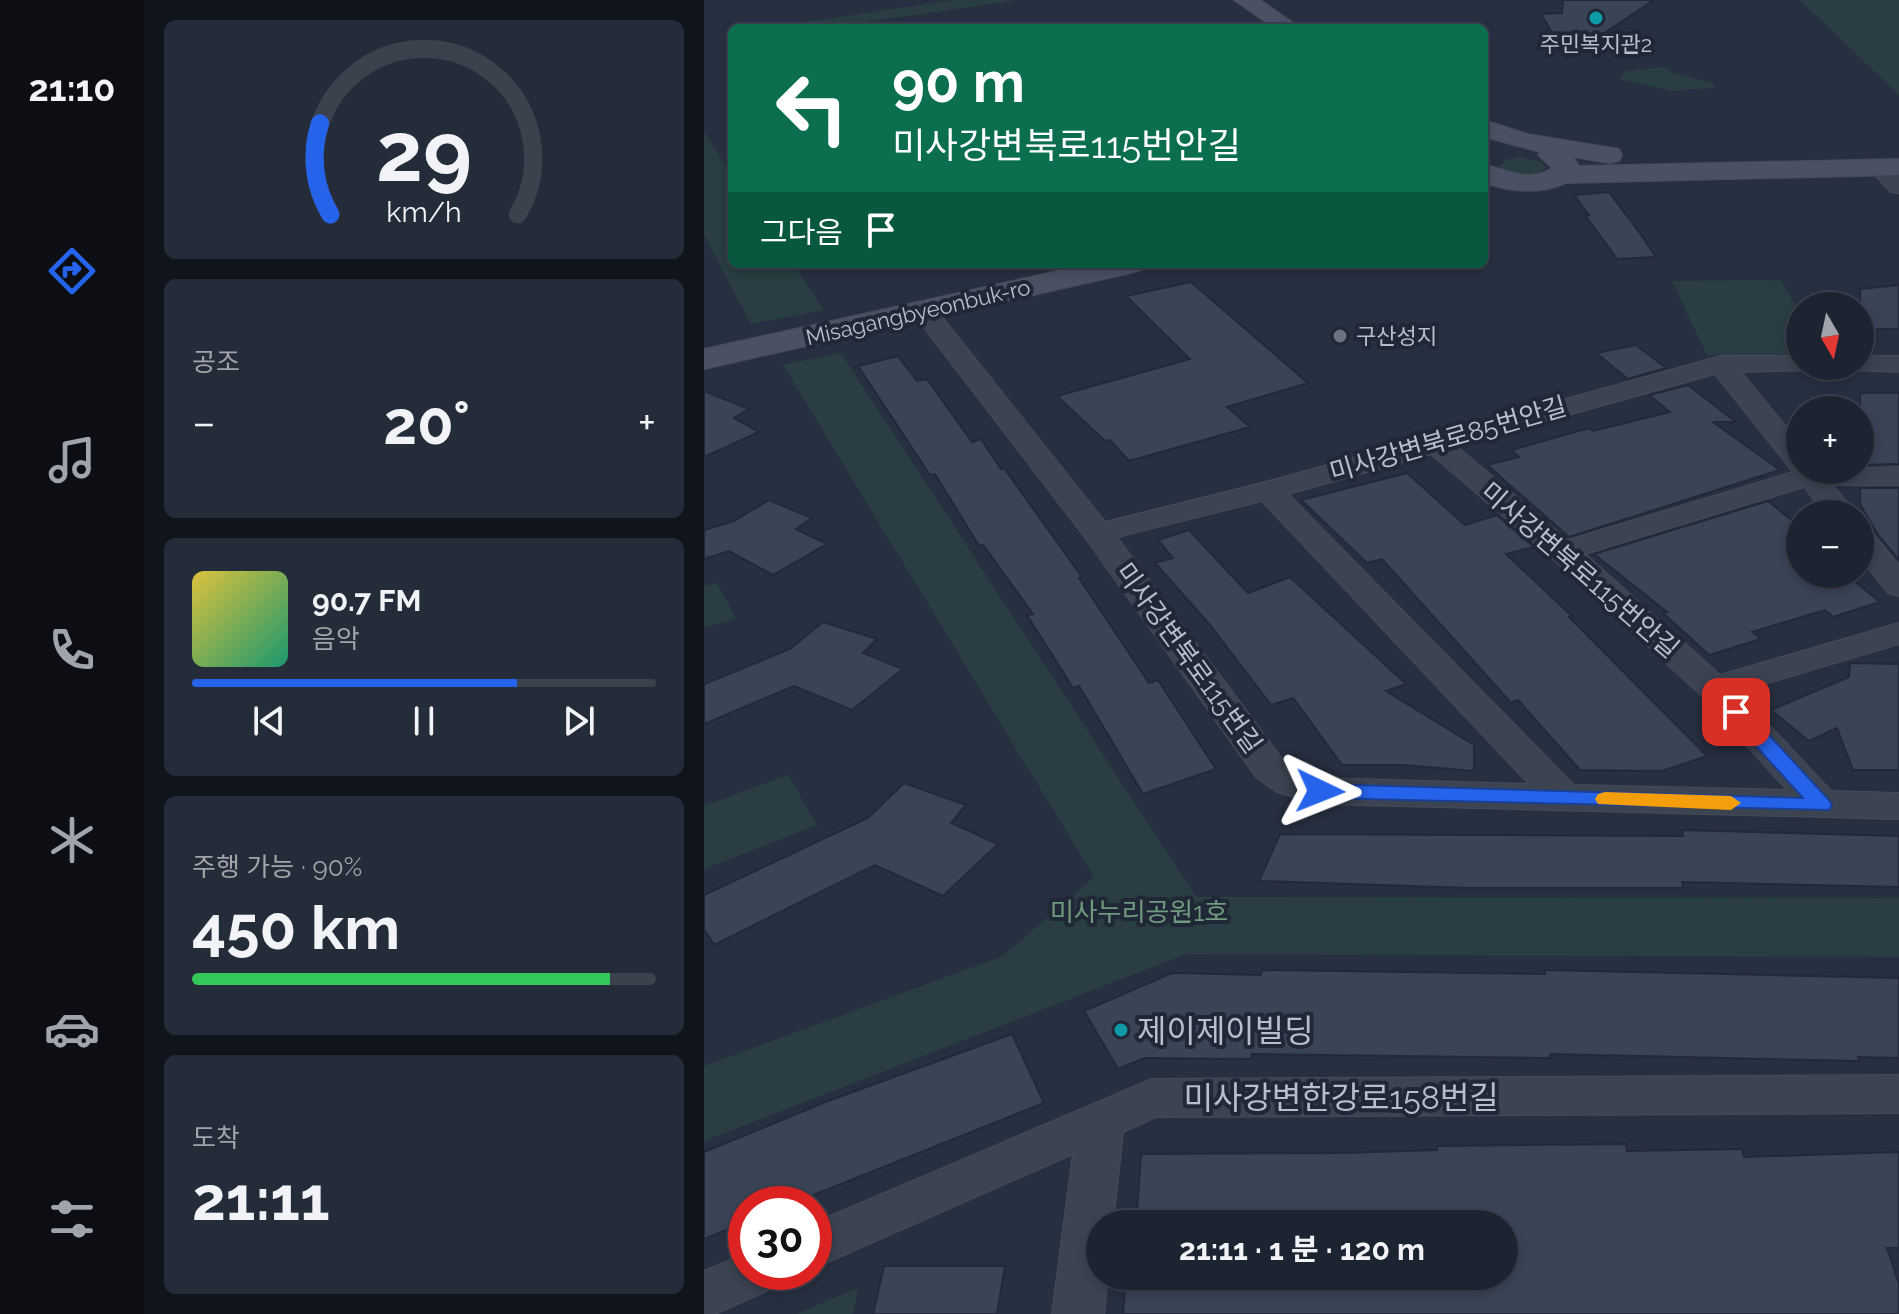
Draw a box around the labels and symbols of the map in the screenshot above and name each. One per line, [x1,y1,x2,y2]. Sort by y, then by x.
marker: 주민복지관2 [1587,9,1605,27]
place label: 주민복지관2 [1540,31,1652,57]
street label: Misagangbyeonbuk-ro [803,274,1033,350]
north arrow [1786,292,1874,380]
place label: 구산성지 [1356,323,1437,349]
marker: 구산성지 [1331,327,1349,345]
street label: 미사강변북로85번안길 [1326,391,1570,487]
street label: 미사강변북로115번안길 [1475,476,1685,664]
street label: 미사강변북로115번길 [1110,557,1268,759]
pin [1702,678,1770,746]
position arrow [1278,749,1362,833]
park label: 미사누리공원1호 [1050,897,1228,927]
place label: 제이제이빌딩 [1137,1012,1314,1049]
marker: 제이제이빌딩 [1112,1021,1130,1039]
street label: 미사강변한강로158번길 [1183,1079,1499,1116]
speed limit sign: 30 [728,1186,832,1290]

